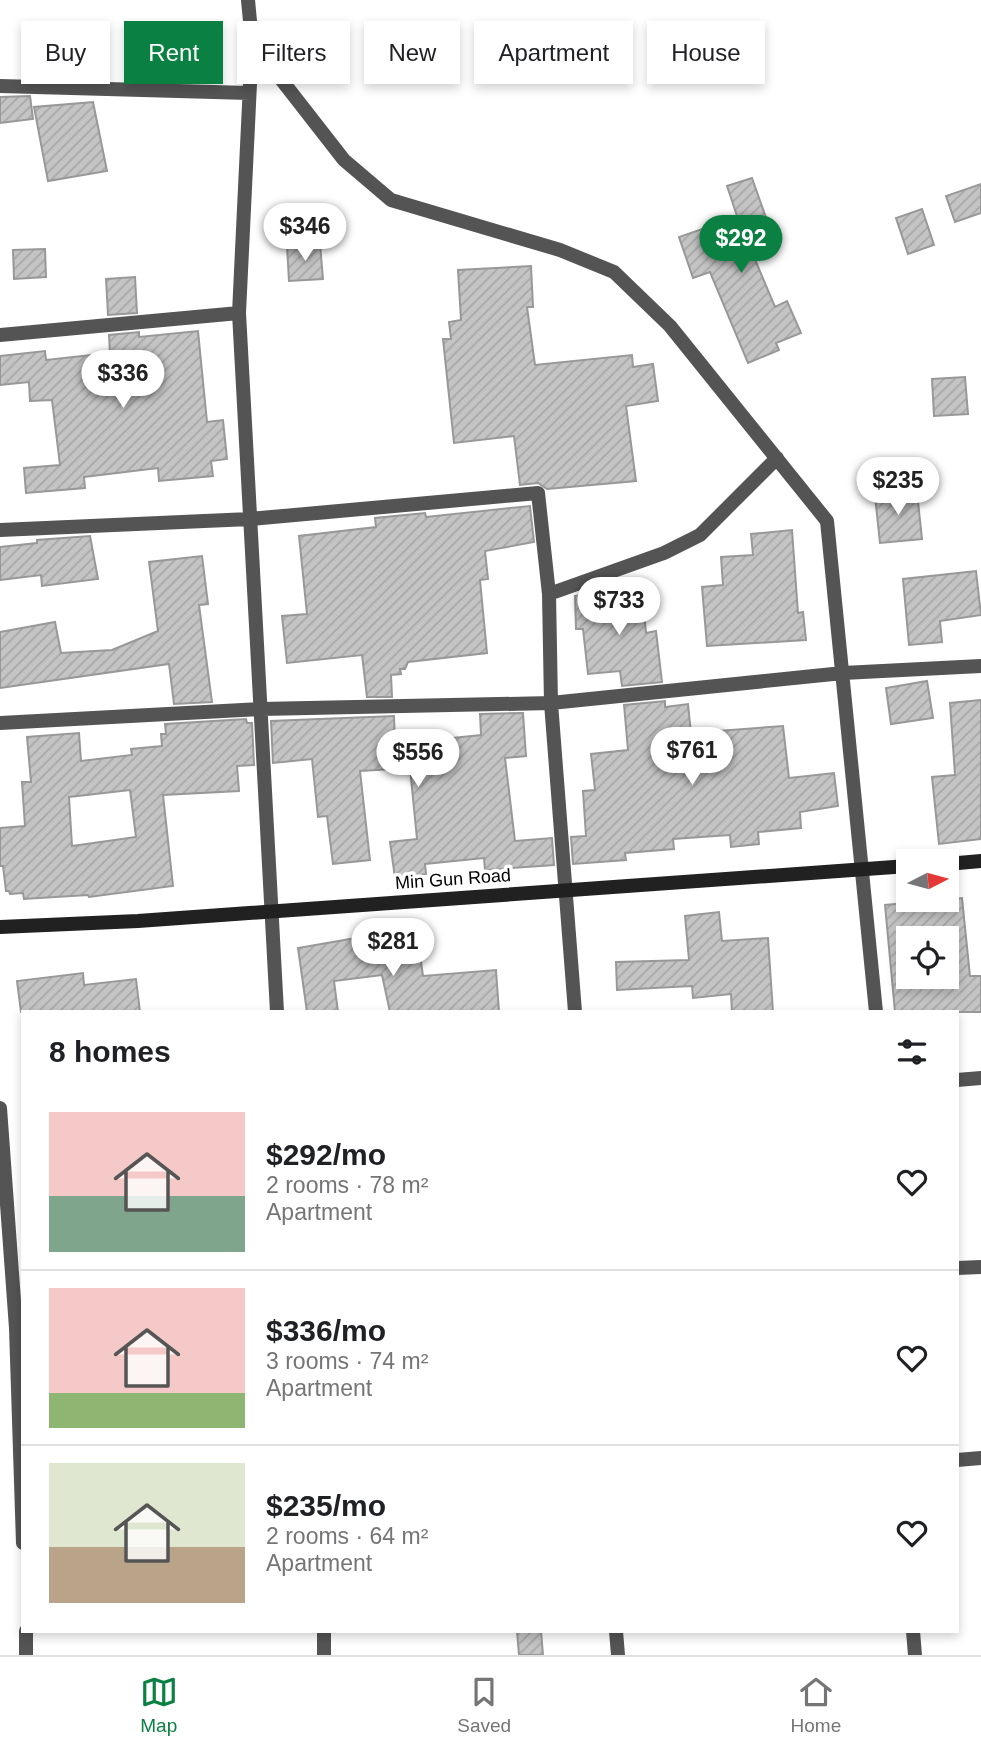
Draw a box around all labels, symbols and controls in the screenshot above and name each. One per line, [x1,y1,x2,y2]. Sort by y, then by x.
chip: Buy [21,21,110,84]
chip: Rent [124,21,223,84]
chip: Filters [237,21,350,84]
chip: New [364,21,460,84]
chip: Apartment [474,21,633,84]
chip: House [647,21,765,84]
pin: $346 [264,204,346,263]
text: $346 [279,213,331,239]
pin: $292 [700,216,782,275]
text: $292 [715,225,767,251]
pin: $336 [82,350,164,410]
text: $336 [97,360,149,386]
pin: $235 [857,458,939,517]
text: $235 [872,467,924,493]
pin: $733 [578,578,660,637]
text: $733 [593,587,645,613]
pin: $761 [651,728,733,787]
pin: $556 [377,730,459,789]
text: $761 [666,737,718,763]
text: $556 [392,739,444,765]
north arrow [896,849,959,912]
map controls [896,849,959,989]
street label: Min Gun Road [394,865,512,893]
pin: $281 [352,918,434,978]
button: locate [896,926,959,989]
text: $281 [367,928,419,954]
icon: filters [893,1033,931,1071]
text: 8 homes [49,1035,171,1068]
text: $292/mo [266,1138,386,1171]
icon: home [105,1140,189,1224]
icon: heart [893,1163,931,1201]
text: 2 rooms · 78 m² [266,1172,428,1198]
text: Apartment [266,1199,372,1225]
text: $336/mo [266,1314,386,1347]
icon: home [105,1316,189,1400]
icon: heart [893,1339,931,1377]
text: 3 rooms · 74 m² [266,1348,428,1374]
text: Apartment [266,1375,372,1401]
text: $235/mo [266,1489,386,1522]
icon: home [105,1491,189,1575]
icon: heart [893,1514,931,1552]
text: 2 rooms · 64 m² [266,1523,428,1549]
text: Apartment [266,1550,372,1576]
tab: Map [140,1673,178,1737]
tab: Saved [457,1673,511,1737]
tab: Home [791,1673,841,1737]

